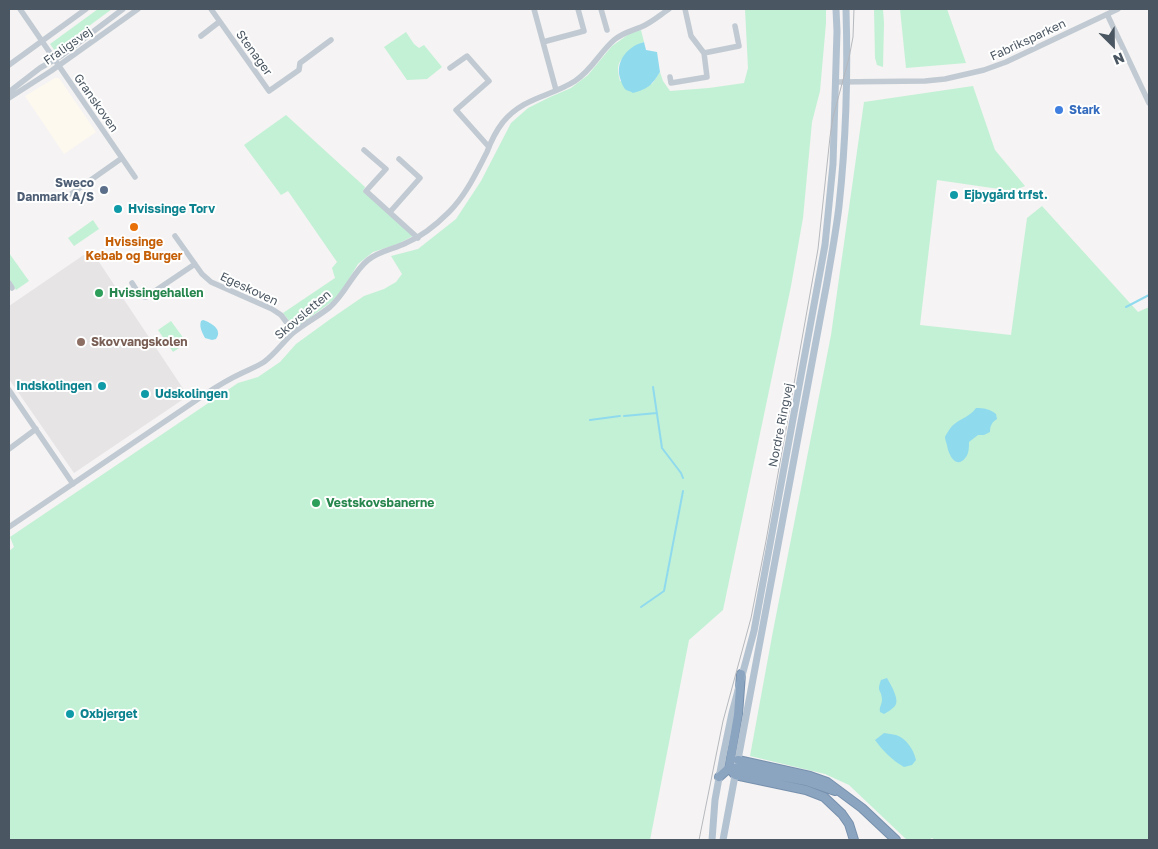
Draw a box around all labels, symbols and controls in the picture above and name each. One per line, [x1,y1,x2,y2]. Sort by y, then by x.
street label: Fabriksparken [988,16,1068,64]
north arrow [1088,20,1138,70]
street label: Fraligsvej [41,24,95,68]
street label: Stenager [233,28,275,78]
text: N [1111,49,1127,69]
street label: Granskoven [71,71,121,135]
place label: Stark [1069,103,1100,117]
marker: Stark [1053,104,1065,116]
place label: Sweco Danmark A/S [17,176,94,204]
marker: Sweco Danmark A/S [98,184,110,196]
place label: Ejbygård trfst. [964,188,1048,202]
marker: Ejbygård trfst. [948,189,960,201]
place label: Hvissinge Torv [128,202,215,216]
marker: Hvissinge Torv [112,203,124,215]
marker: Hvissinge Kebab og Burger [128,221,140,233]
place label: Hvissinge Kebab og Burger [85,235,183,263]
street label: Egeskoven [218,269,280,309]
place label: Hvissingehallen [109,286,204,300]
marker: Hvissingehallen [93,287,105,299]
street label: Skovsletten [272,287,334,343]
place label: Skovvangskolen [91,335,187,349]
marker: Skovvangskolen [75,336,87,348]
place label: Indskolingen [16,379,92,393]
marker: Indskolingen [96,380,108,392]
street label: Nordre Ringvej [766,382,796,468]
place label: Udskolingen [155,387,228,401]
marker: Udskolingen [139,388,151,400]
place label: Vestskovsbanerne [326,496,434,510]
marker: Vestskovsbanerne [310,497,322,509]
place label: Oxbjerget [80,707,138,721]
marker: Oxbjerget [64,708,76,720]

